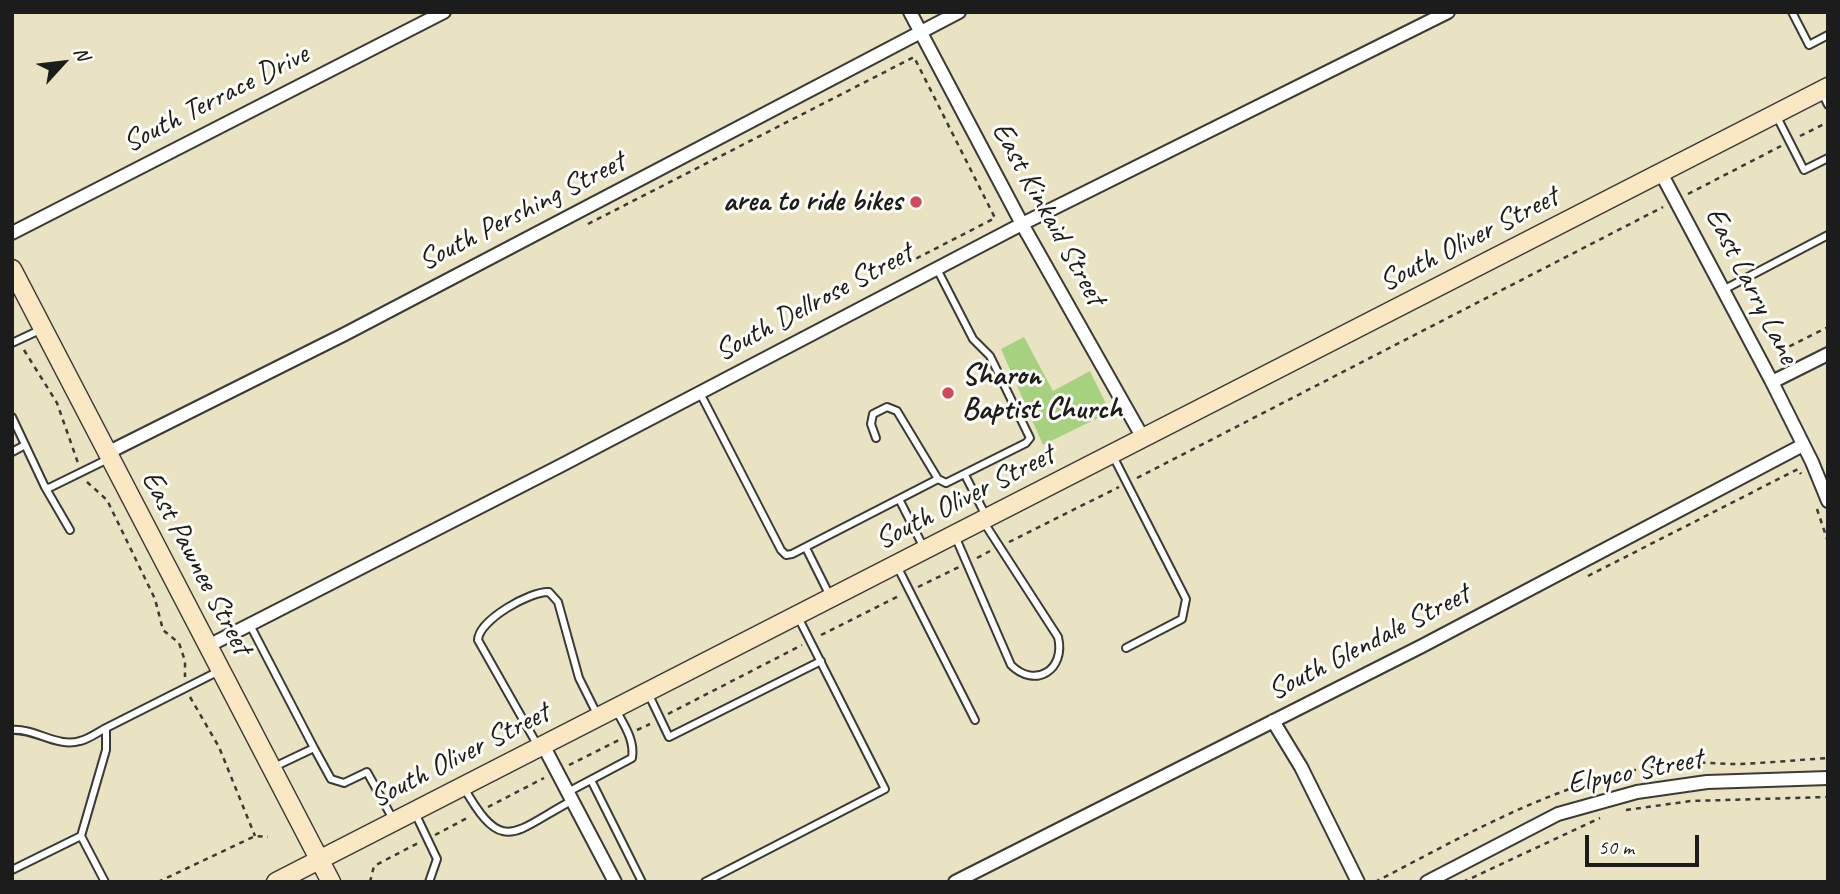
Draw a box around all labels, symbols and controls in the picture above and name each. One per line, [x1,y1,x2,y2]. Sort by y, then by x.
north arrow [28,28,98,98]
street label: South Terrace Drive [117,37,315,161]
text: N [68,43,95,64]
street label: East Kinkaid Street [983,116,1113,312]
street label: South Pershing Street [413,144,631,280]
street label: South Oliver Street [1374,179,1564,301]
place label: area to ride bikes [723,184,902,220]
marker: area to ride bikes [908,194,924,210]
street label: East Larry Lane [1696,202,1806,370]
street label: South Dellrose Street [709,236,919,370]
place label: Sharon Baptist Church [962,358,1122,428]
marker: Sharon Baptist Church [940,385,956,401]
street label: South Oliver Street [870,437,1060,559]
street label: East Pawnee Street [132,465,260,661]
street label: South Glendale Street [1262,577,1476,709]
street label: South Oliver Street [365,695,555,817]
street label: Elpyco Street [1565,741,1705,803]
scale bar [1588,820,1702,864]
text: 50 m [1598,834,1634,860]

